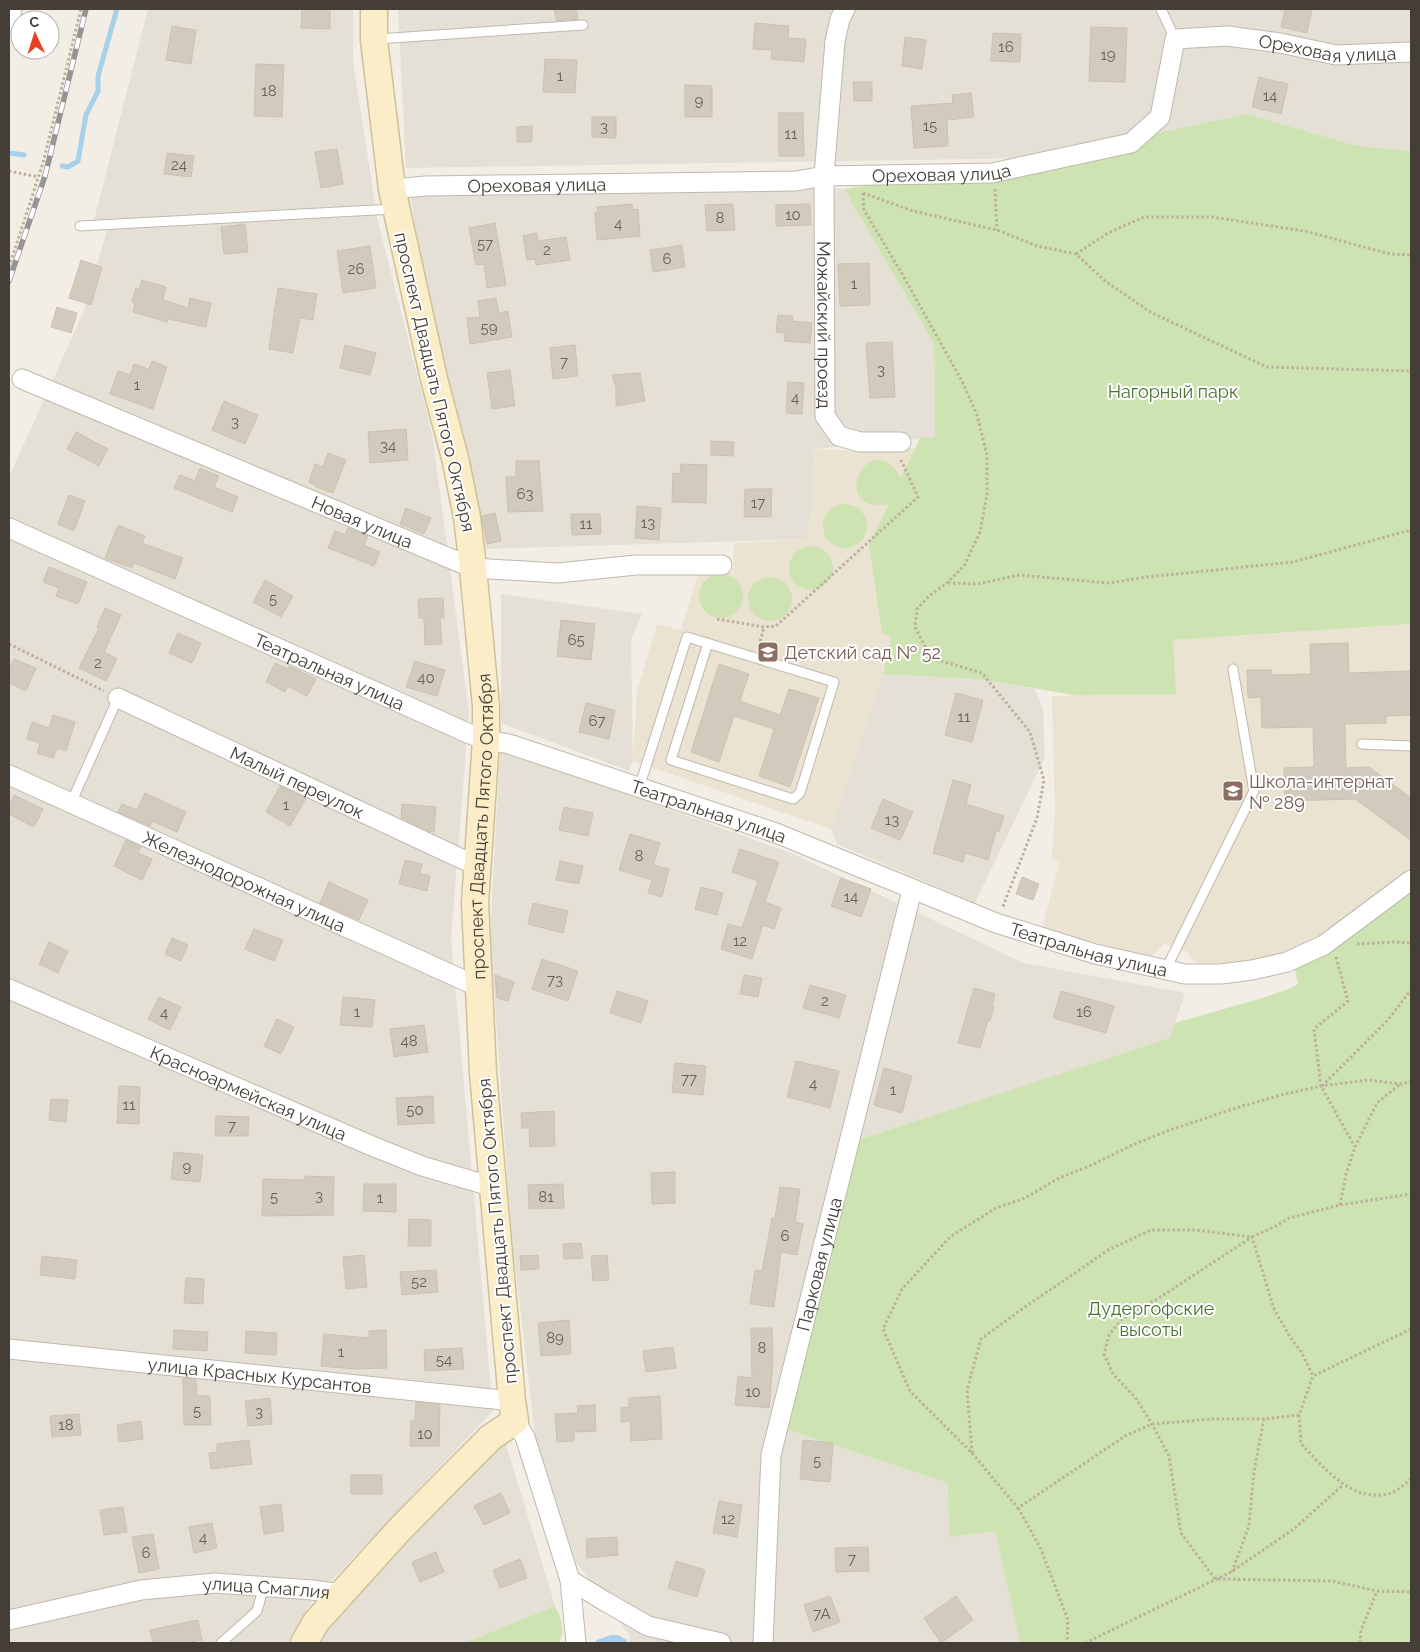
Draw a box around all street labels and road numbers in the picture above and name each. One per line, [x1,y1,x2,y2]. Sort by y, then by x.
street label: Ореховая улица [1258,30,1397,66]
street label: Ореховая улица [872,159,1013,186]
street label: Ореховая улица [467,173,606,196]
street label: проспект Двадцать Пятого Октября [390,230,480,534]
street label: Можайский проезд [814,241,835,409]
street label: Новая улица [309,491,416,552]
street label: Театральная улица [251,628,408,714]
street label: проспект Двадцать Пятого Октября [464,673,497,980]
street label: Малый переулок [227,742,368,822]
street label: Театральная улица [628,775,790,847]
street label: Железнодорожная улица [140,826,349,936]
street label: Театральная улица [1007,918,1170,980]
street label: Красноармейская улица [147,1041,350,1144]
street label: проспект Двадцать Пятого Октября [473,1077,521,1385]
street label: Парковая улица [792,1195,845,1333]
street label: улица Красных Курсантов [147,1353,373,1397]
street label: улица Смаглия [201,1572,331,1603]

